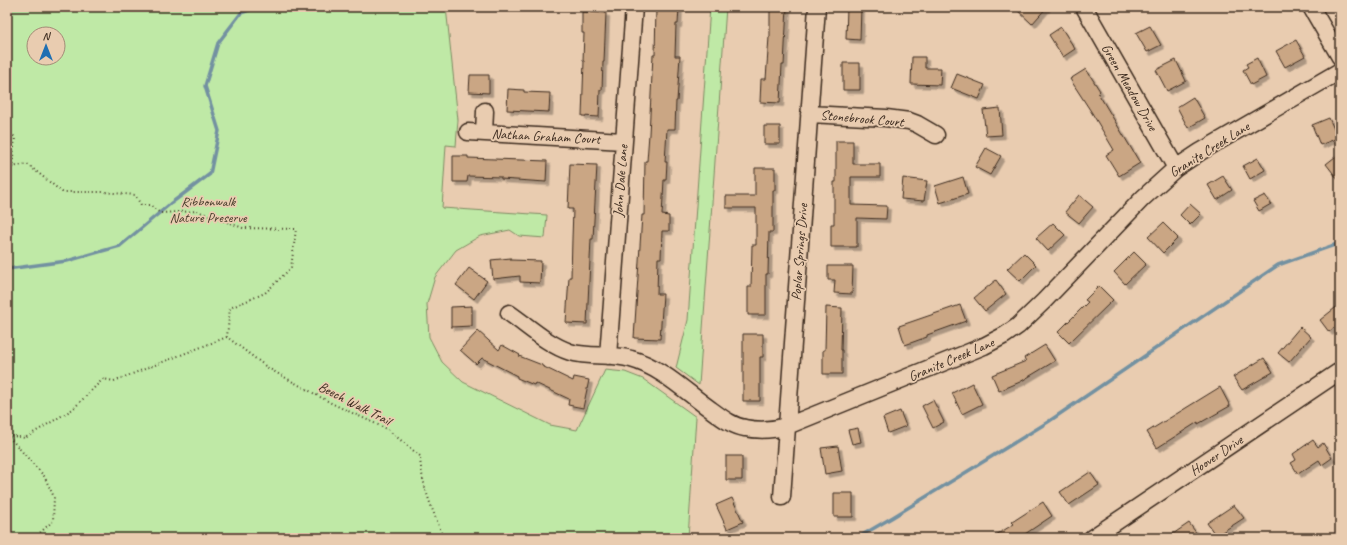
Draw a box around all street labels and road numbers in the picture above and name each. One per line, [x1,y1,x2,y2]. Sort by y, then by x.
street label: Green Meadow Drive [1098,41,1162,135]
street label: Stonebrook Court [820,106,906,131]
street label: Granite Creek Lane [1166,117,1254,181]
street label: Nathan Graham Court [491,125,602,148]
street label: John Dale Lane [609,143,632,219]
street label: Poplar Springs Drive [788,202,811,301]
street label: Granite Creek Lane [906,333,998,385]
street label: Beech Walk Trail [316,378,396,430]
street label: Hoover Drive [1186,431,1247,479]

